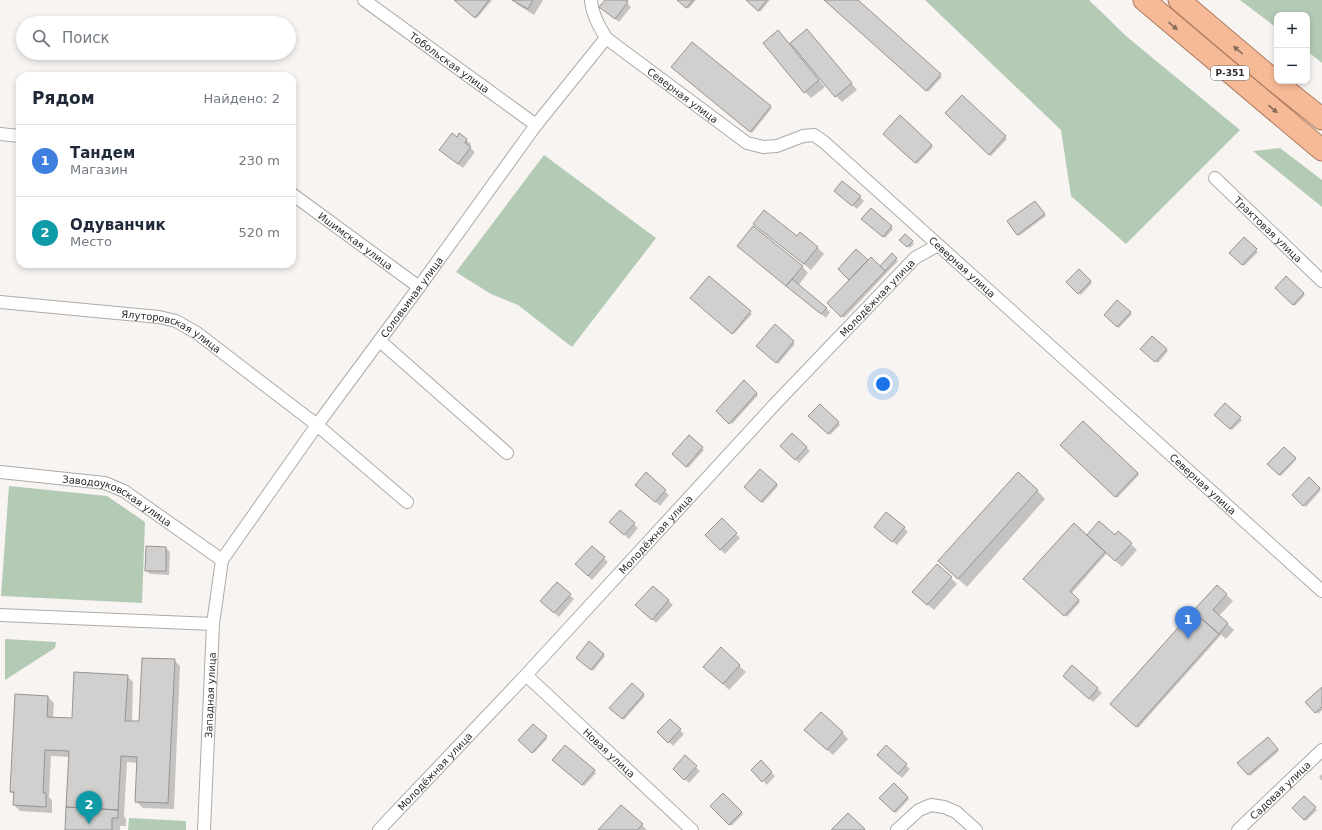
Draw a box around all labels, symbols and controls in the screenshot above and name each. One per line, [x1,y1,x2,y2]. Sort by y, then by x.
map controls [1274,12,1310,84]
button: + [1274,12,1310,48]
search box [16,16,296,60]
one-way arrow [1168,21,1179,30]
icon: search [30,27,52,49]
text: Поиск [62,29,110,47]
street label: Тобольская улица [407,30,491,95]
one-way arrow [1232,45,1243,54]
button: − [1274,48,1310,84]
street label: Северная улица [645,66,720,125]
road number: Р-351 [1211,66,1249,80]
text: Рядом [32,88,95,108]
text: Найдено: 2 [204,91,280,106]
one-way arrow [1267,105,1278,114]
text: Тандем [70,144,135,162]
text: 1 [40,153,50,168]
text: 230 m [238,153,280,168]
text: Магазин [70,162,128,177]
street label: Трактовая улица [1231,194,1304,265]
street label: Ишимская улица [316,210,395,272]
text: Одуванчик [70,216,166,234]
text: 2 [40,225,50,240]
text: 520 m [238,225,280,240]
text: Место [70,234,112,249]
street label: Северная улица [927,235,997,300]
street label: Соловьиная улица [379,255,445,340]
street label: Молодёжная улица [838,257,917,339]
street label: Ялуторовская улица [121,308,223,355]
your location [873,374,893,394]
street label: Северная улица [1167,451,1238,517]
street label: Заводоуковская улица [62,474,173,529]
street label: Молодёжная улица [617,493,695,576]
pin: 1 [1175,606,1201,639]
street label: Западная улица [203,652,218,738]
street label: Новая улица [581,726,637,780]
street label: Молодёжная улица [396,730,475,813]
street label: Садовая улица [1248,759,1313,822]
pin: 2 [76,791,102,824]

